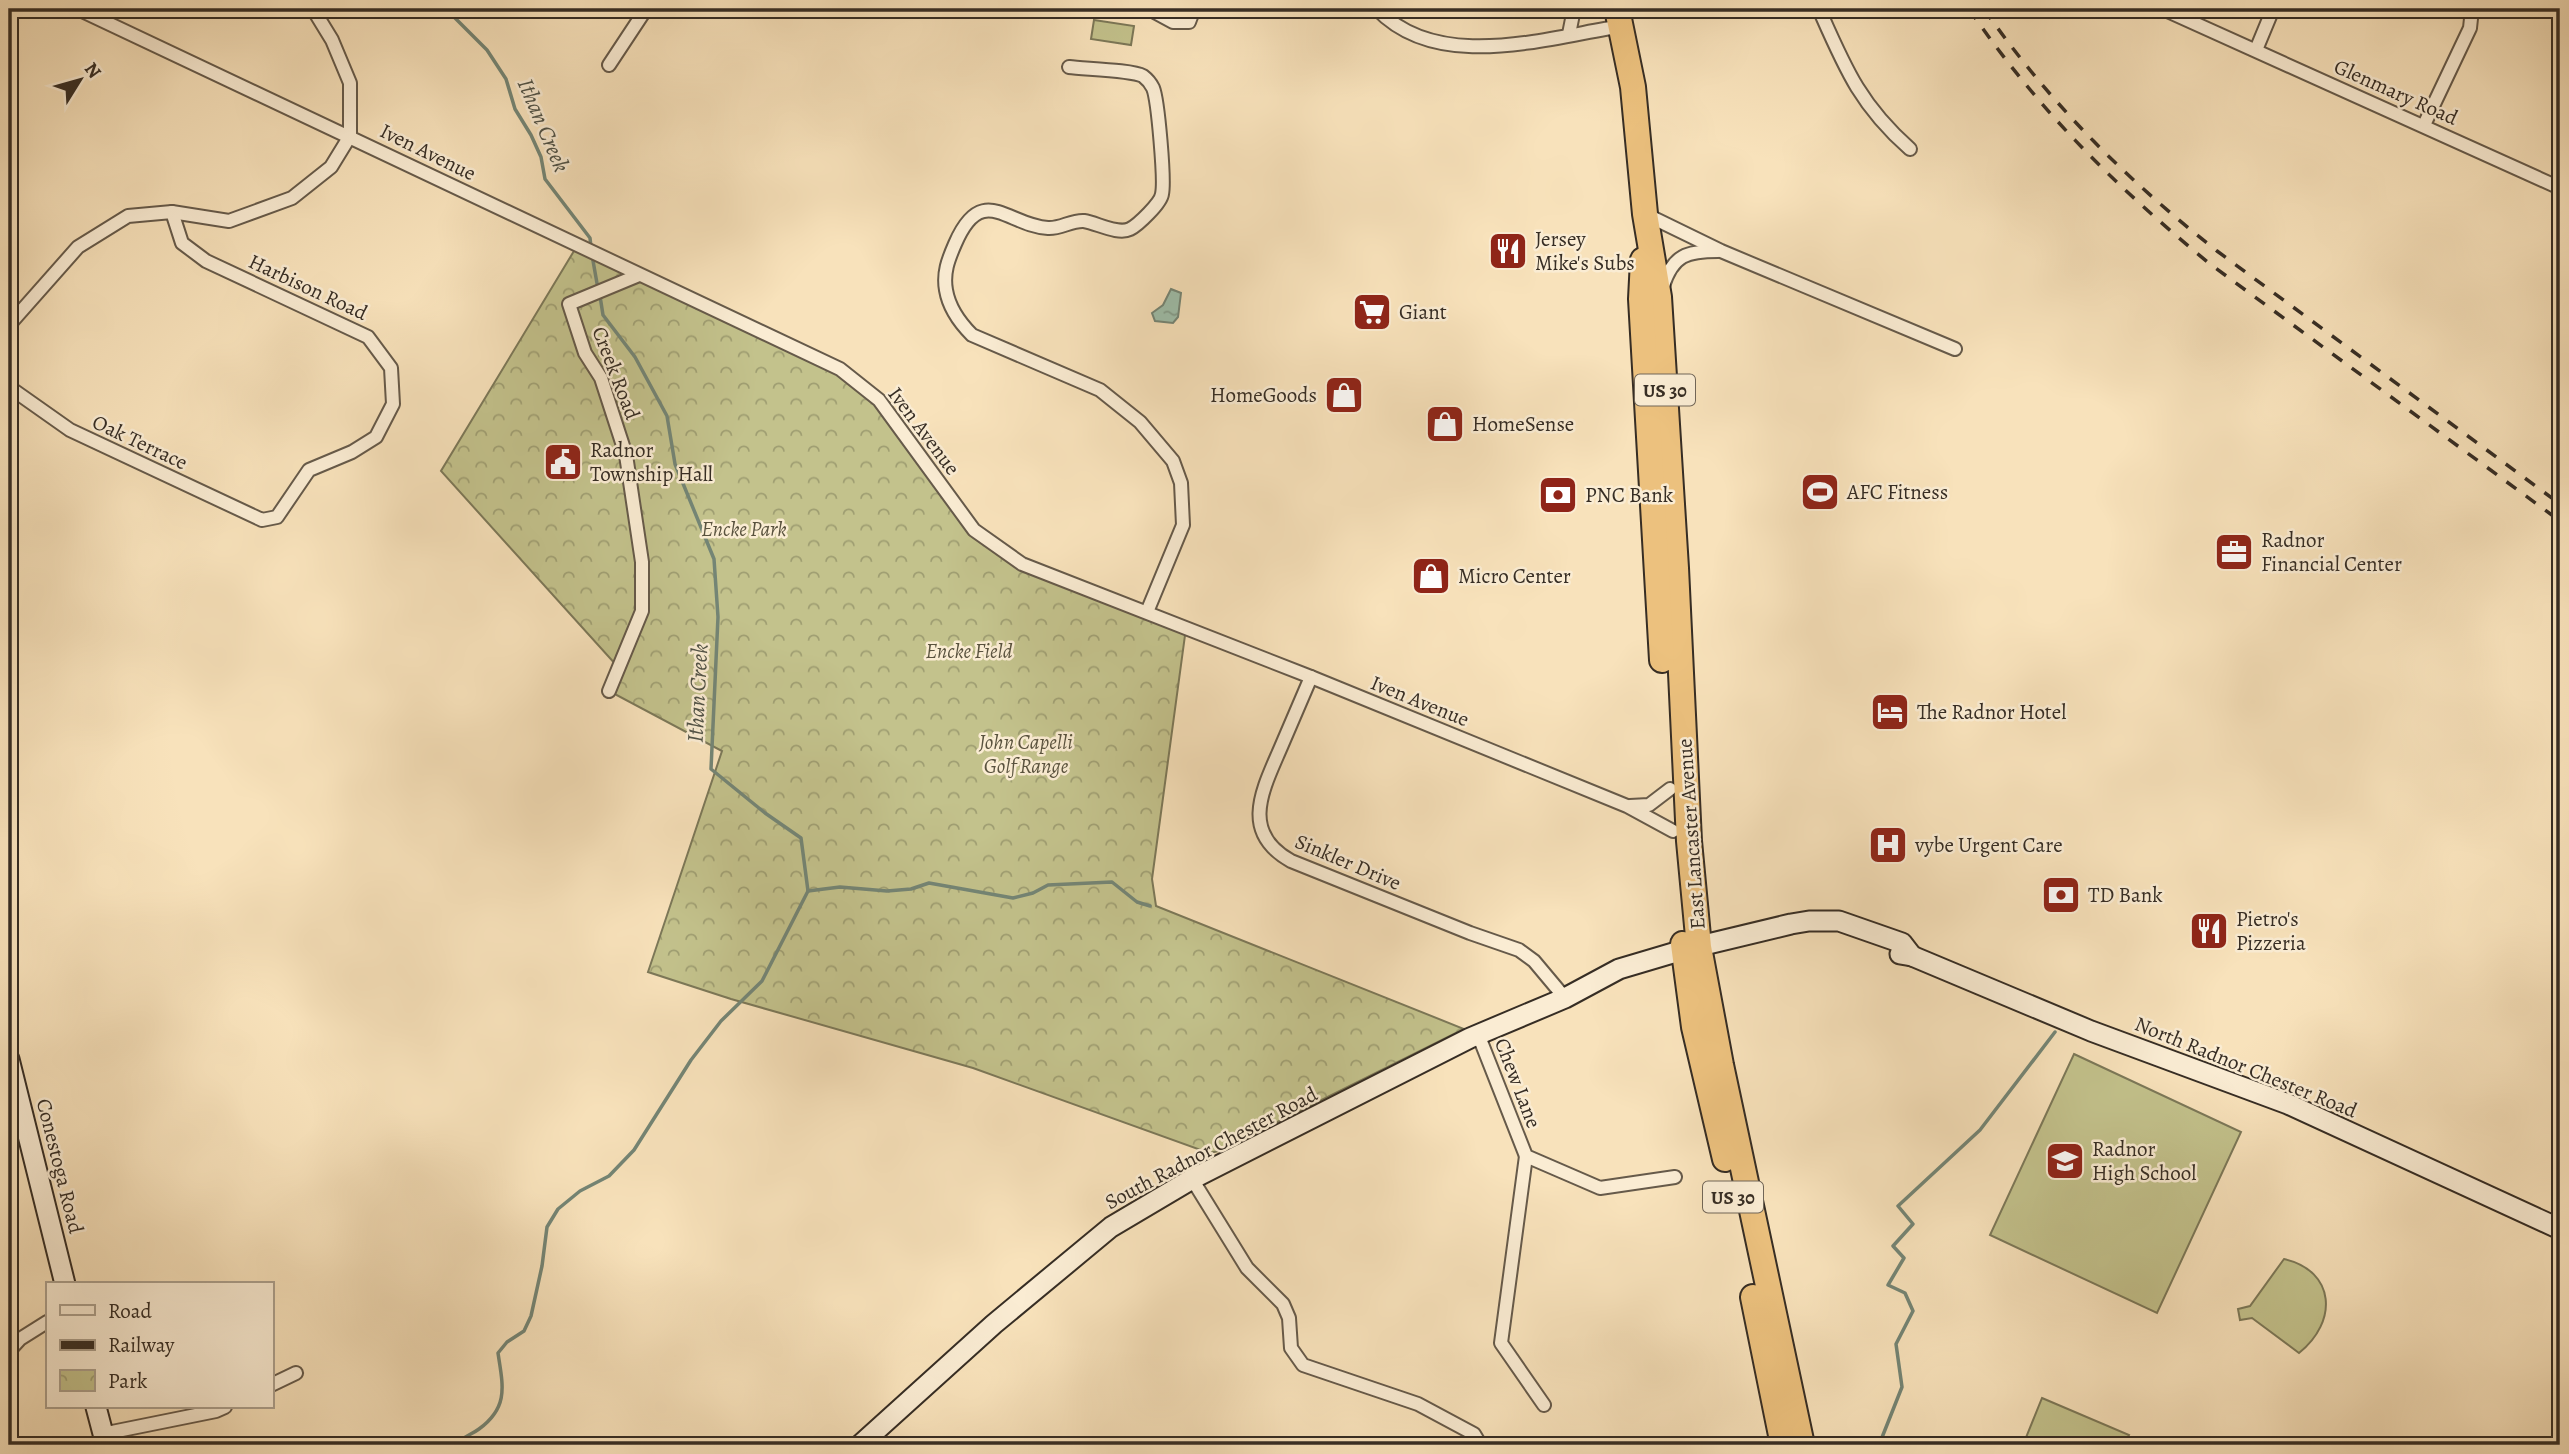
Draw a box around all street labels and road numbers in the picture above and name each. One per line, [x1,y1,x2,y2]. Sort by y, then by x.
street label: Glenmary Road [2330,52,2463,132]
street label: Iven Avenue [375,117,481,187]
street label: Harbison Road [244,247,373,327]
street label: Creek Road [585,322,647,424]
road number: US 30 [1635,374,1695,406]
street label: Iven Avenue [882,381,966,481]
street label: Oak Terrace [88,408,192,476]
street label: Iven Avenue [1367,669,1473,733]
street label: East Lancaster Avenue [1670,738,1712,930]
street label: Sinkler Drive [1291,827,1405,897]
street label: North Radnor Chester Road [2131,1010,2362,1125]
street label: Chew Lane [1488,1034,1548,1132]
street label: South Radnor Chester Road [1100,1080,1323,1216]
street label: Conestoga Road [30,1096,90,1237]
road number: US 30 [1703,1182,1763,1212]

